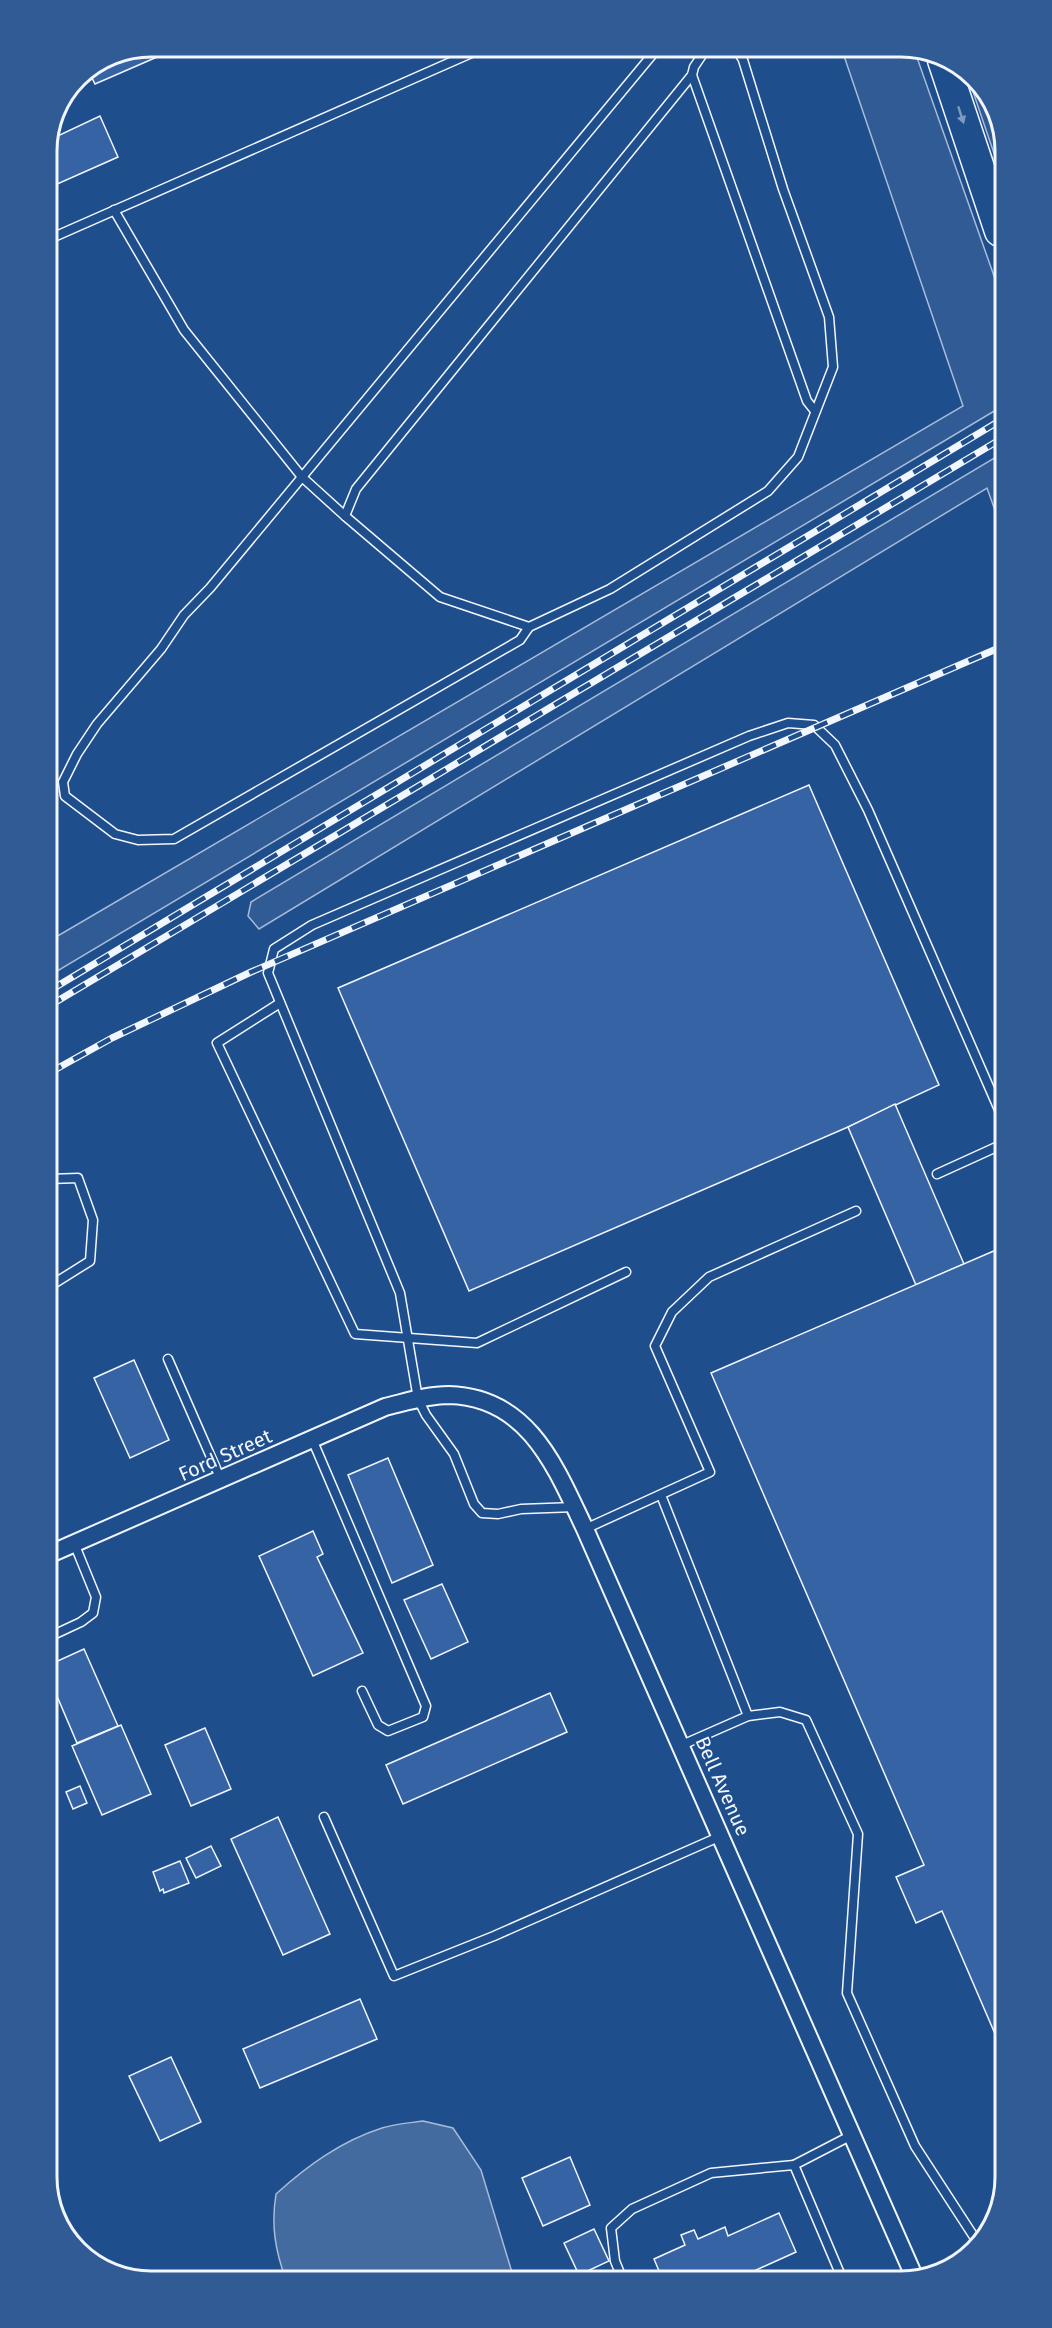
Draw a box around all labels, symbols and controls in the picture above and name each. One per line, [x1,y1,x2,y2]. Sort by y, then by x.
one-way arrow [957,106,967,124]
street label: Ford Street [175,1423,276,1486]
street label: Bell Avenue [690,1732,756,1840]

